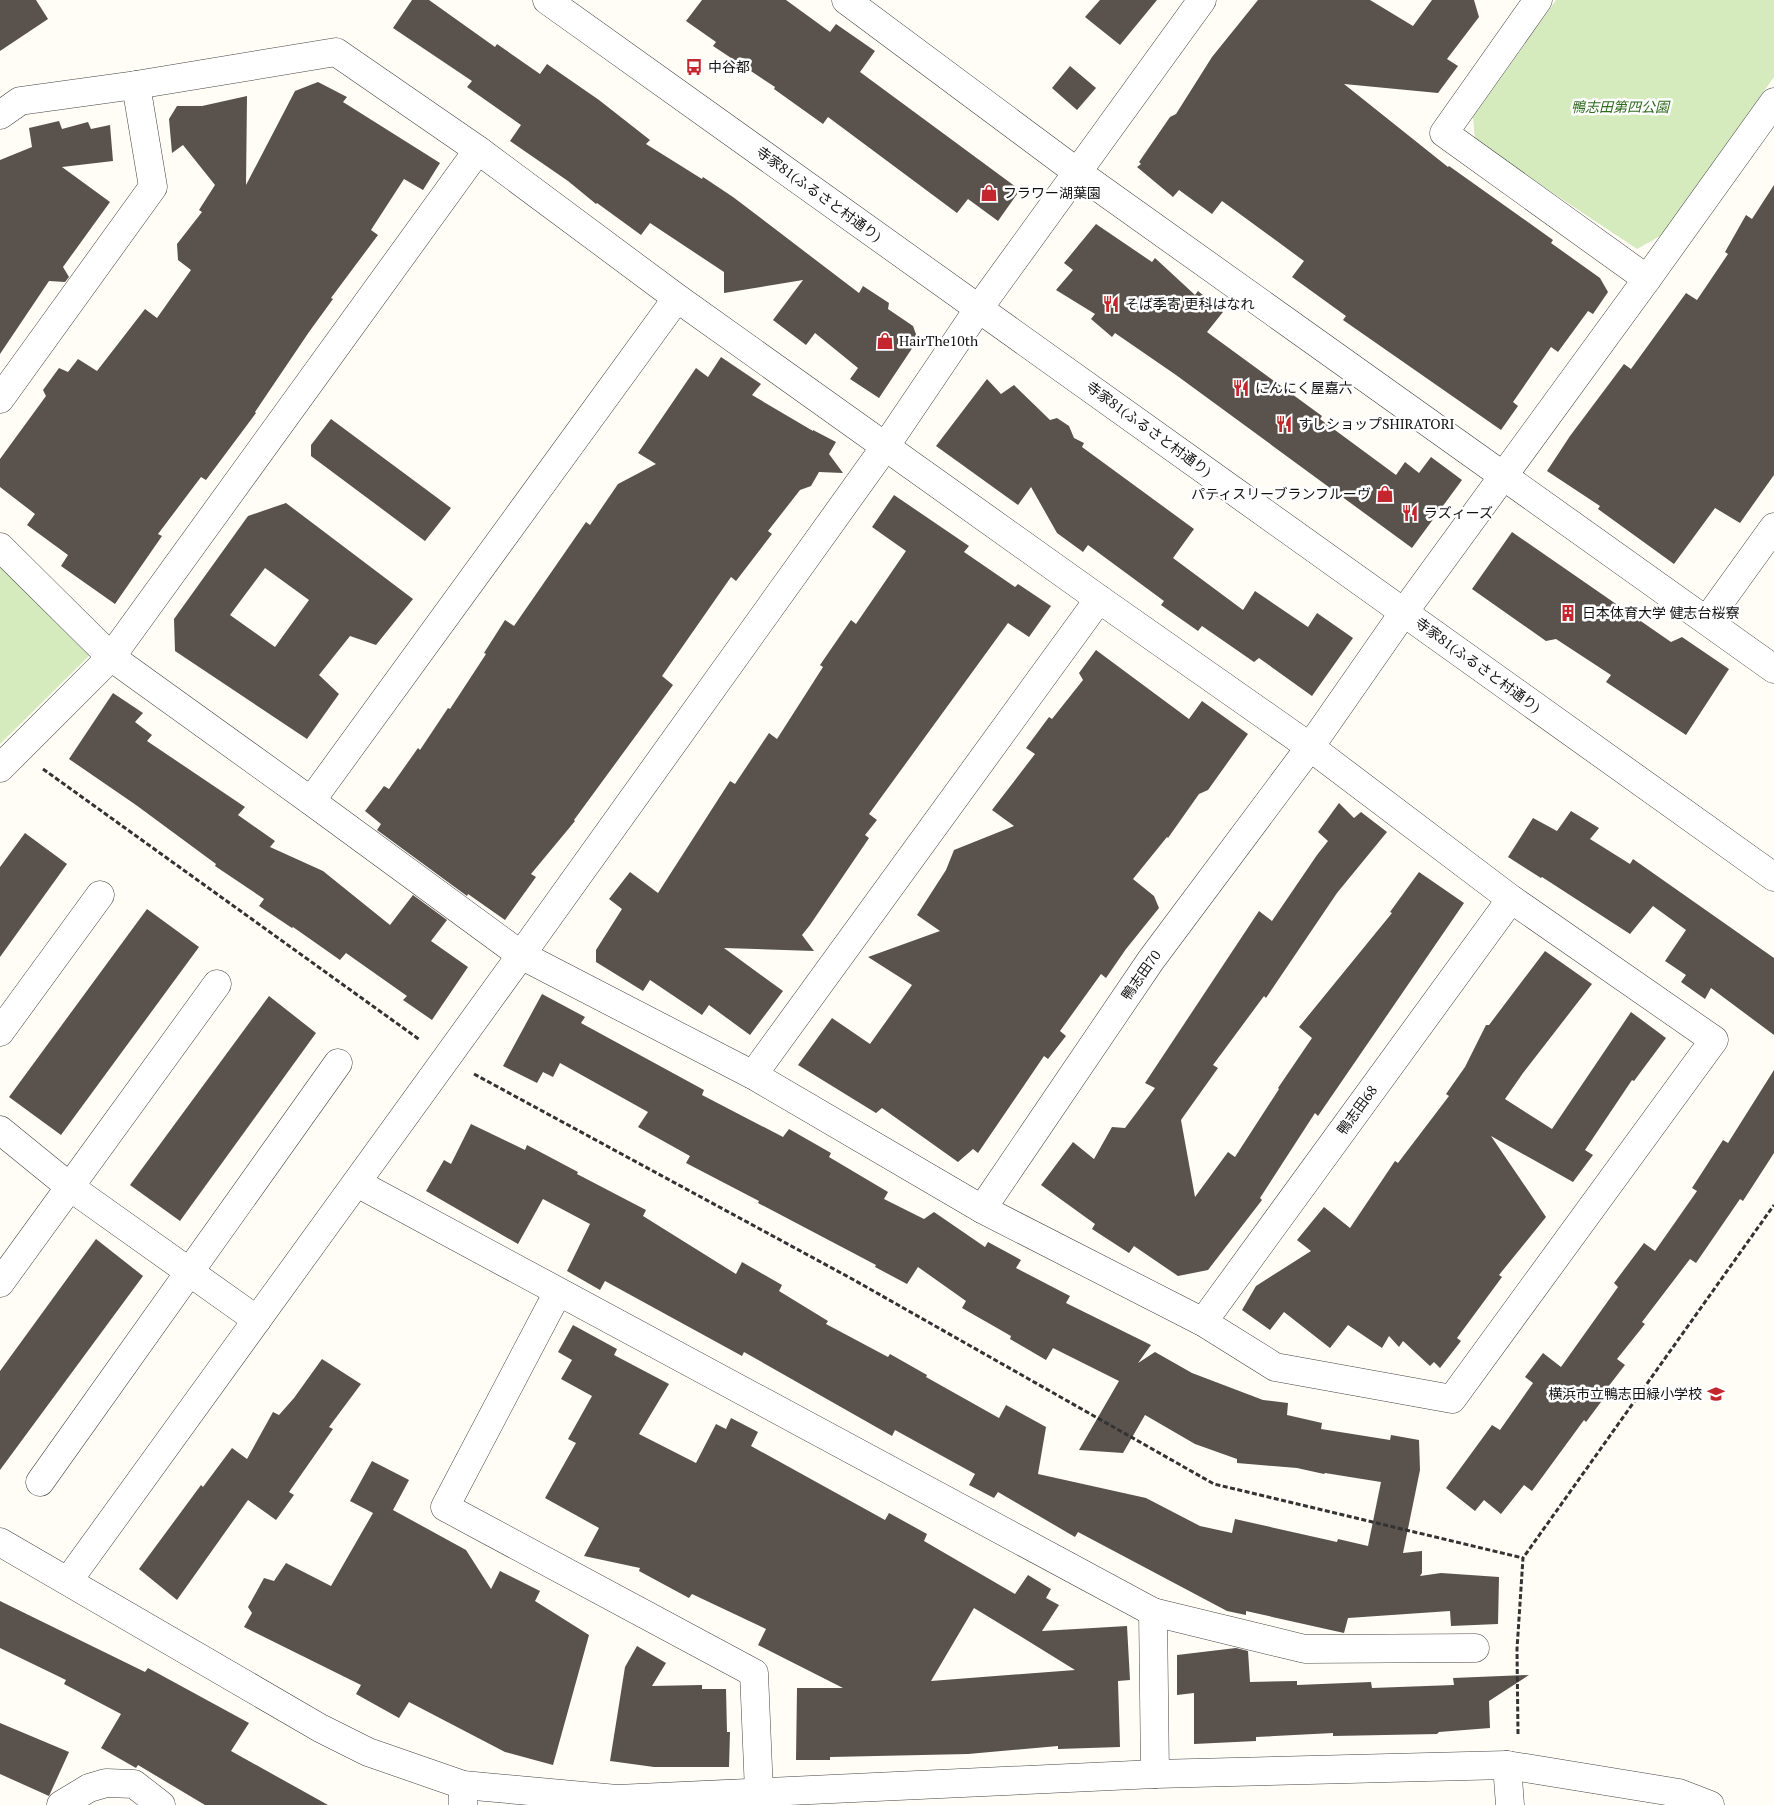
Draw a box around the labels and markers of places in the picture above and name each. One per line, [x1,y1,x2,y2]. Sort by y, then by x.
bus stop icon: 中谷都 [684,57,704,77]
place label: 中谷都 [708,57,750,76]
shop icon: フラワー湖葉園 [979,183,999,203]
place label: フラワー湖葉園 [1003,183,1101,202]
restaurant icon: そば季寄 更科はなれ [1101,294,1121,314]
place label: そば季寄 更科はなれ [1125,294,1254,313]
shop icon: HairThe10th [875,331,895,351]
place label: HairThe10th [899,331,978,350]
restaurant icon: にんにく屋嘉六 [1231,378,1251,398]
place label: にんにく屋嘉六 [1255,378,1353,397]
restaurant icon: すしショップSHIRATORI [1274,414,1294,434]
place label: すしショップSHIRATORI [1298,414,1455,433]
place label: パティスリーブランフルーヴ [1191,484,1371,503]
shop icon: パティスリーブランフルーヴ [1375,484,1395,504]
restaurant icon: ラズィーズ [1400,503,1420,523]
place label: ラズィーズ [1424,503,1493,522]
building icon: 日本体育大学 健志台桜寮 [1558,603,1578,623]
place label: 日本体育大学 健志台桜寮 [1582,603,1739,622]
place label: 横浜市立鴨志田緑小学校 [1548,1384,1702,1403]
school or university icon: 横浜市立鴨志田緑小学校 [1706,1384,1726,1404]

